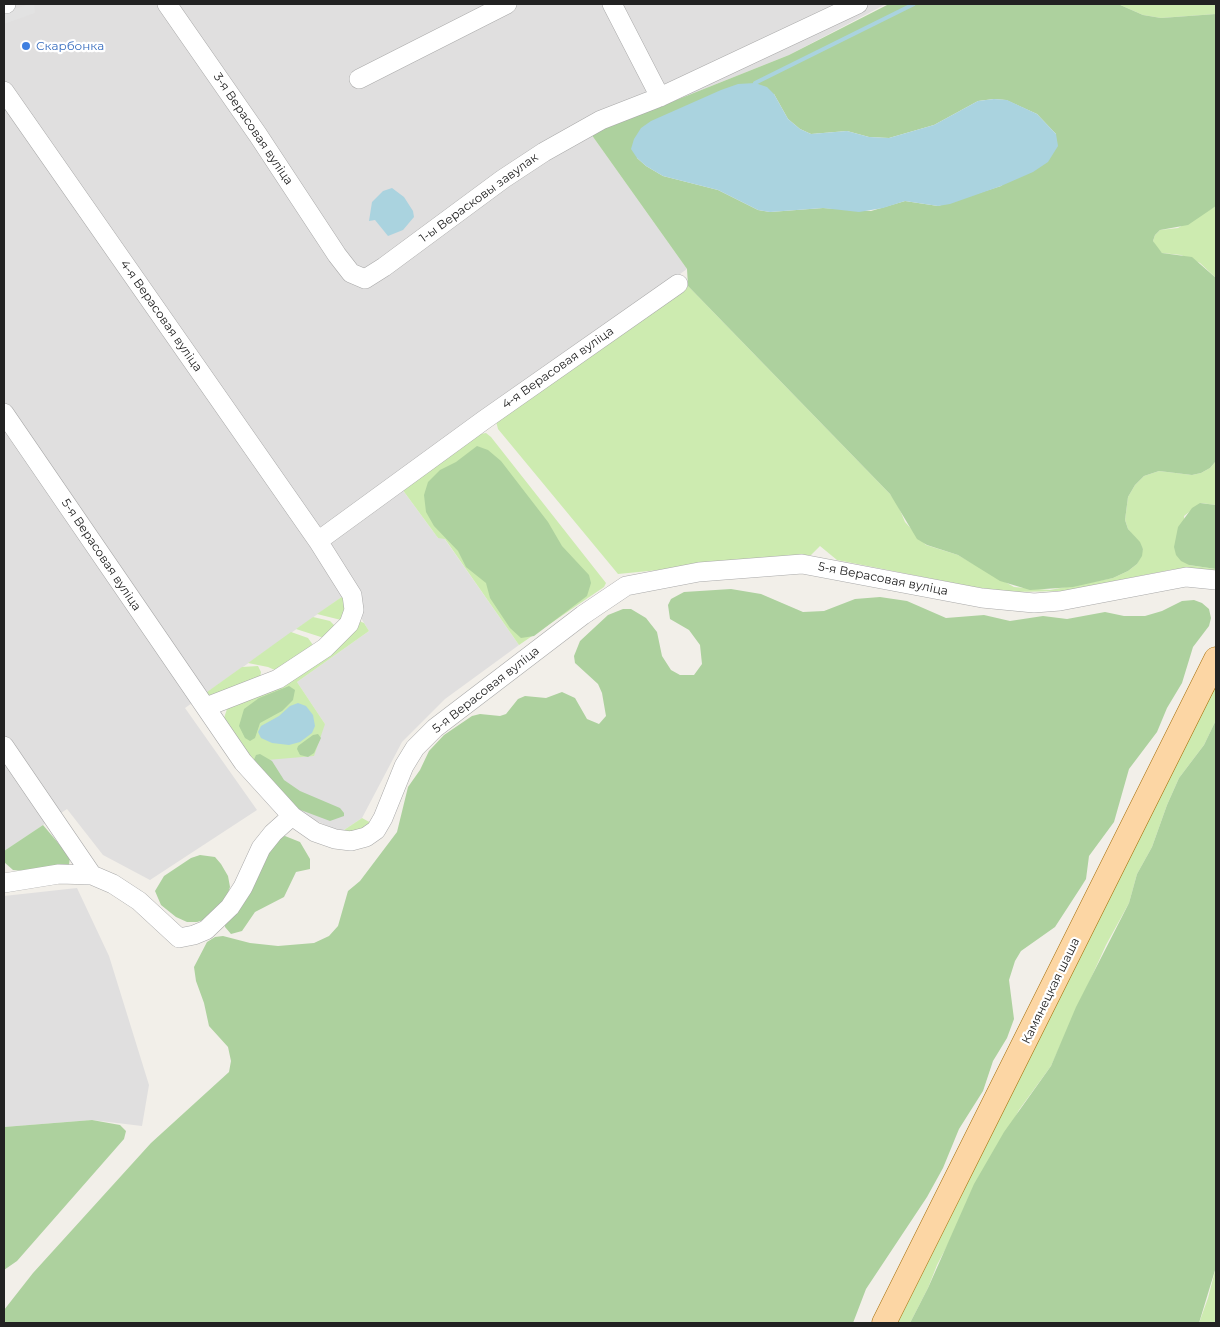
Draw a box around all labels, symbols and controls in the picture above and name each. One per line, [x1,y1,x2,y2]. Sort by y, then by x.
place label: Скарбонка [36,39,104,53]
marker: Скарбонка [20,40,32,52]
street label: 3-я Верасовая вуліца [210,70,296,188]
street label: 1-ы Верасковы завулак [417,150,541,246]
street label: 4-я Верасовая вуліца [117,257,205,375]
street label: 4-я Верасовая вуліца [499,324,617,412]
street label: 5-я Верасовая вуліца [58,496,144,614]
street label: 5-я Верасовая вуліца [817,559,949,599]
street label: 5-я Верасовая вуліца [430,644,542,736]
street label: Камянецкая шаша [1019,936,1083,1046]

